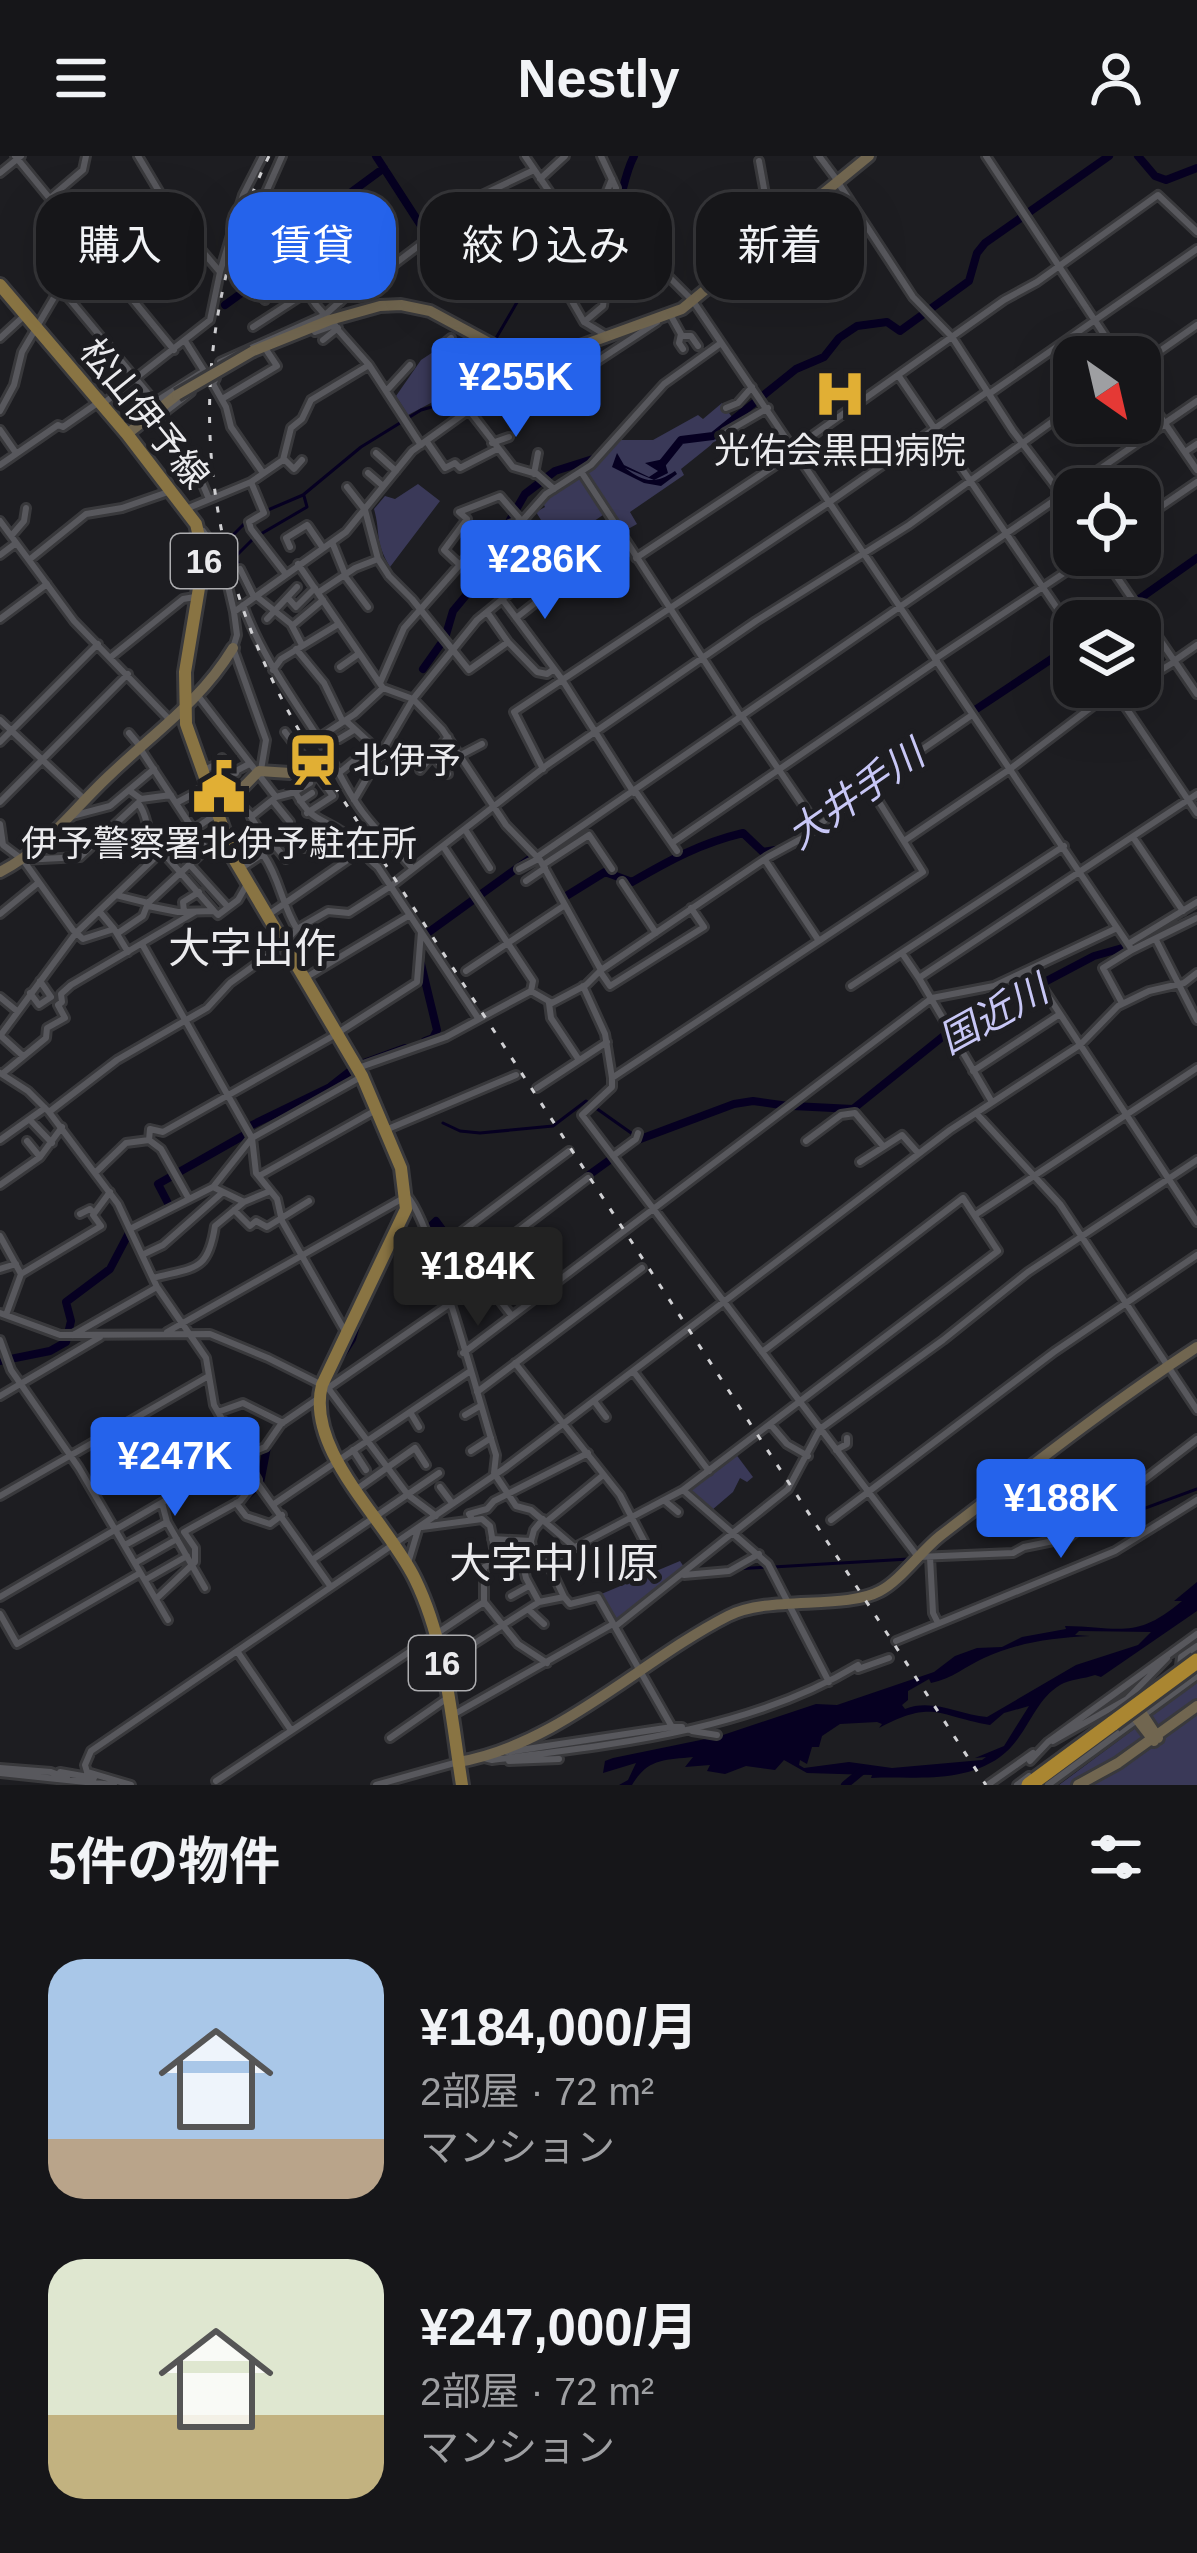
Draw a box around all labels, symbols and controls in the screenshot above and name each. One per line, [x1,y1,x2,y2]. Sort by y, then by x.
icon: menu [48,45,114,111]
icon: person [1083,45,1149,111]
text: Nestly [517,48,680,108]
chip: 購入 [36,192,204,300]
chip: 賃貸 [228,192,396,300]
chip: 絞り込み [420,192,672,300]
chip: 新着 [696,192,864,300]
street label: 松山伊予線 [72,330,217,496]
north arrow [1053,336,1161,444]
map controls [1053,336,1161,708]
pin: ¥255K [432,338,600,440]
text: ¥255K [459,355,573,398]
hospital icon: 光佑会黒田病院 [811,365,869,423]
place label: 光佑会黒田病院 [714,430,966,471]
button: locate [1053,468,1161,576]
pin: ¥286K [461,520,629,622]
road number: 16 [171,534,237,588]
text: ¥286K [488,537,602,580]
button: layers [1053,600,1161,708]
water label: 大井手川 [779,730,935,857]
station icon: 北伊予 [284,731,342,789]
place label: 北伊予 [353,740,461,781]
public building icon: 伊予警察署北伊予駐在所 [190,758,248,816]
place label: 伊予警察署北伊予駐在所 [21,823,417,864]
district label: 大字出作 [168,925,336,972]
water label: 国近川 [932,965,1058,1062]
pin: ¥184K [394,1227,562,1329]
text: ¥184K [421,1244,535,1287]
pin: ¥247K [91,1417,259,1519]
text: ¥247K [118,1434,232,1477]
pin: ¥188K [977,1459,1145,1561]
text: ¥188K [1004,1476,1118,1519]
district label: 大字中川原 [449,1540,659,1587]
road number: 16 [409,1636,475,1690]
icon: filters [1083,1824,1149,1890]
text: 5件の物件 [48,1833,280,1890]
text: ¥184,000/月 [420,1999,698,2056]
icon: home [144,2007,288,2151]
text: 2部屋 · 72 m² [420,2070,654,2113]
text: マンション [420,2126,615,2169]
text: ¥247,000/月 [420,2299,698,2356]
icon: home [144,2307,288,2451]
text: 2部屋 · 72 m² [420,2370,654,2413]
text: マンション [420,2426,615,2469]

